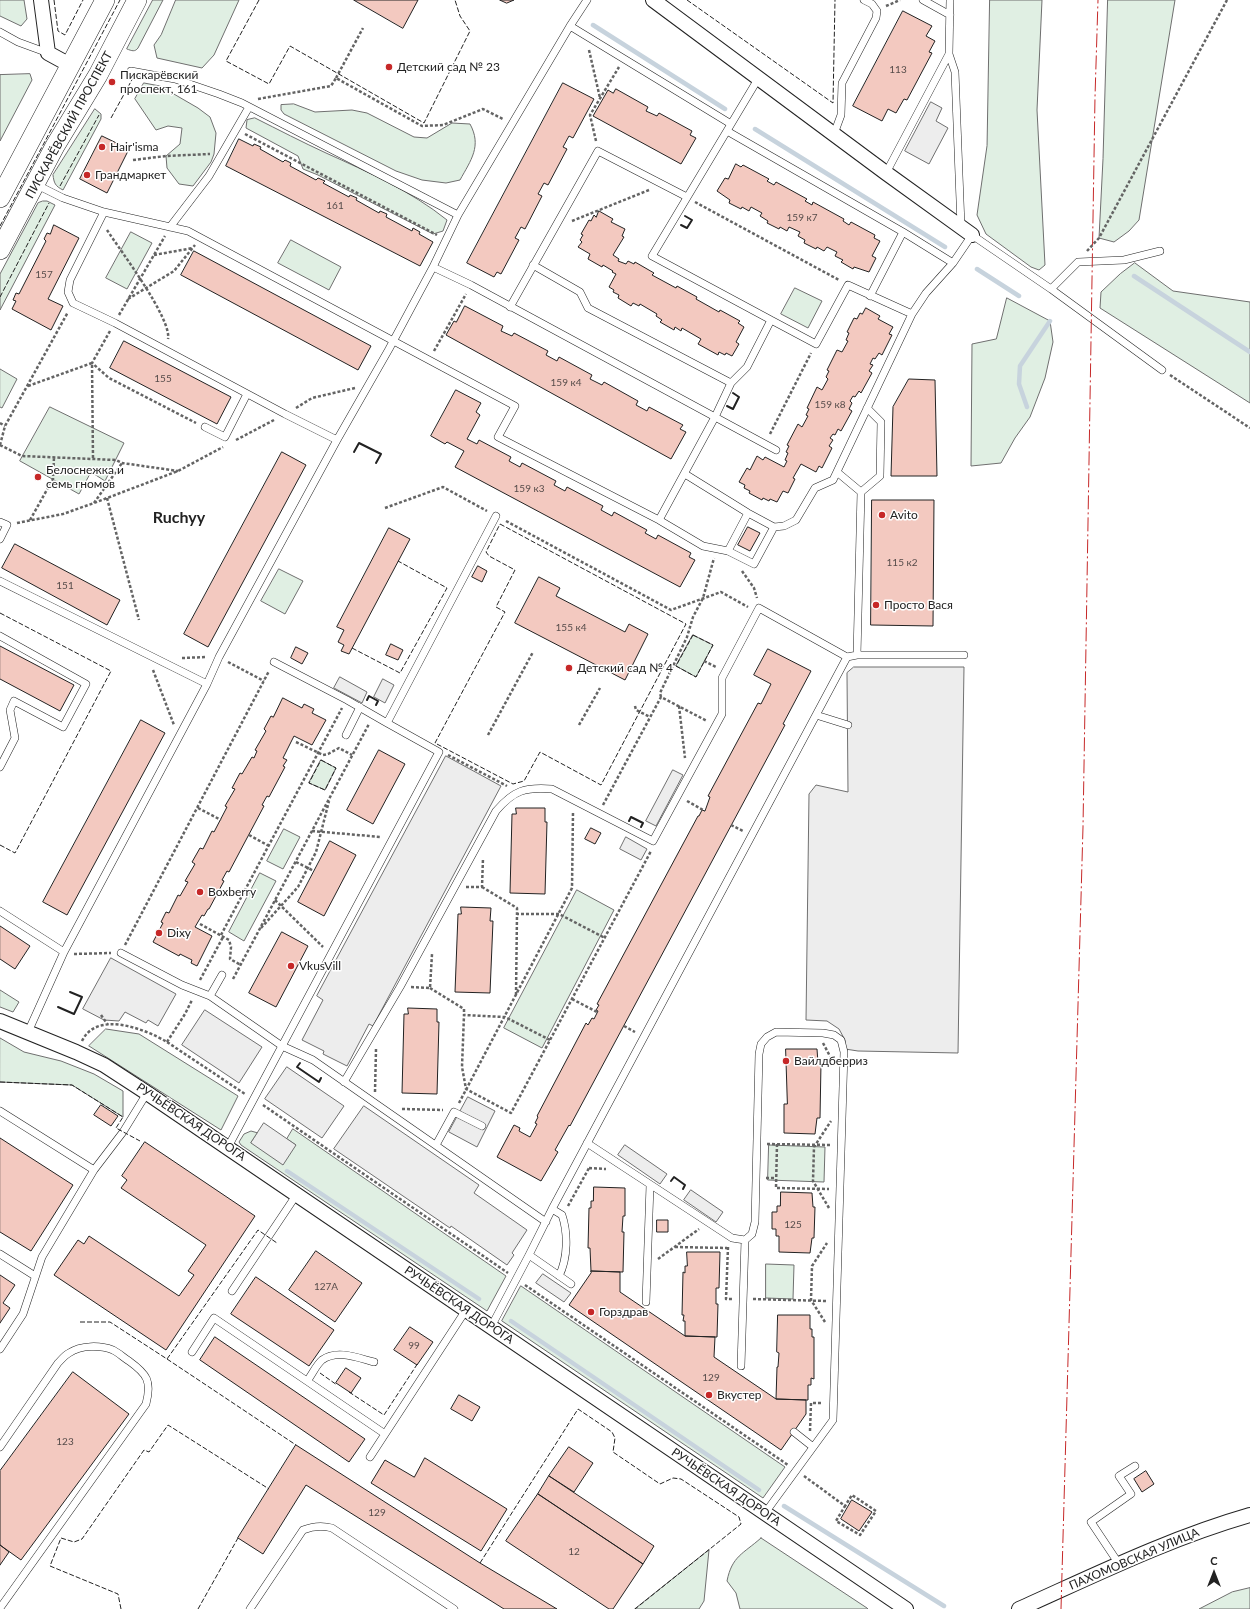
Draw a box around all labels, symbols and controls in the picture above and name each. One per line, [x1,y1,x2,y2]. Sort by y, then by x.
street label: ПИСКАРЁВСКИЙ ПРОСПЕКТ [22,49,116,201]
place label: Детский сад № 23 [397,60,500,74]
marker: Детский сад № 23 [384,62,394,72]
house number: 113 [889,64,907,76]
place label: Пискарёвский проспект, 161 [120,68,198,96]
marker: Пискарёвский проспект, 161 [107,77,117,87]
place label: Hair'isma [110,140,159,154]
marker: Hair'isma [97,142,107,152]
place label: Грандмаркет [95,168,166,182]
marker: Грандмаркет [82,170,92,180]
house number: 161 [326,200,344,212]
house number: 159 к7 [787,212,817,224]
house number: 157 [35,269,53,281]
house number: 155 [154,373,172,385]
house number: 159 к4 [551,377,581,389]
house number: 159 к8 [815,399,845,411]
place label: Белоснежка и семь гномов [46,463,124,491]
marker: Белоснежка и семь гномов [33,472,43,482]
house number: 159 к3 [514,483,544,495]
district label: Ruchyy [153,508,205,528]
place label: Avito [890,508,918,522]
marker: Avito [877,510,887,520]
house number: 115 к2 [887,557,917,569]
house number: 151 [56,580,74,592]
place label: Просто Вася [884,598,953,612]
marker: Просто Вася [871,600,881,610]
house number: 155 к4 [556,622,586,634]
place label: Детский сад № 4 [577,661,673,675]
marker: Детский сад № 4 [564,663,574,673]
place label: Boxberry [208,885,256,899]
marker: Boxberry [195,887,205,897]
place label: Dixy [167,926,191,940]
marker: Dixy [154,928,164,938]
place label: VkusVill [299,959,341,973]
marker: VkusVill [286,961,296,971]
place label: Вайлдберриз [794,1054,868,1068]
marker: Вайлдберриз [781,1056,791,1066]
street label: РУЧЬЁВСКАЯ ДОРОГА [134,1080,248,1164]
house number: 125 [784,1219,802,1231]
street label: РУЧЬЁВСКАЯ ДОРОГА [402,1263,516,1347]
house number: 127А [314,1281,338,1293]
place label: Горздрав [599,1305,648,1319]
marker: Горздрав [586,1307,596,1317]
house number: 99 [408,1340,420,1352]
house number: 129 [702,1372,720,1384]
place label: Вкустер [717,1388,761,1402]
marker: Вкустер [704,1390,714,1400]
house number: 123 [56,1436,74,1448]
street label: РУЧЬЁВСКАЯ ДОРОГА [669,1445,783,1529]
house number: 129 [368,1507,386,1519]
street label: ПАХОМОВСКАЯ УЛИЦА [1067,1525,1201,1593]
house number: 12 [568,1546,580,1558]
north arrow [1194,1553,1234,1593]
text: С [1210,1554,1218,1567]

